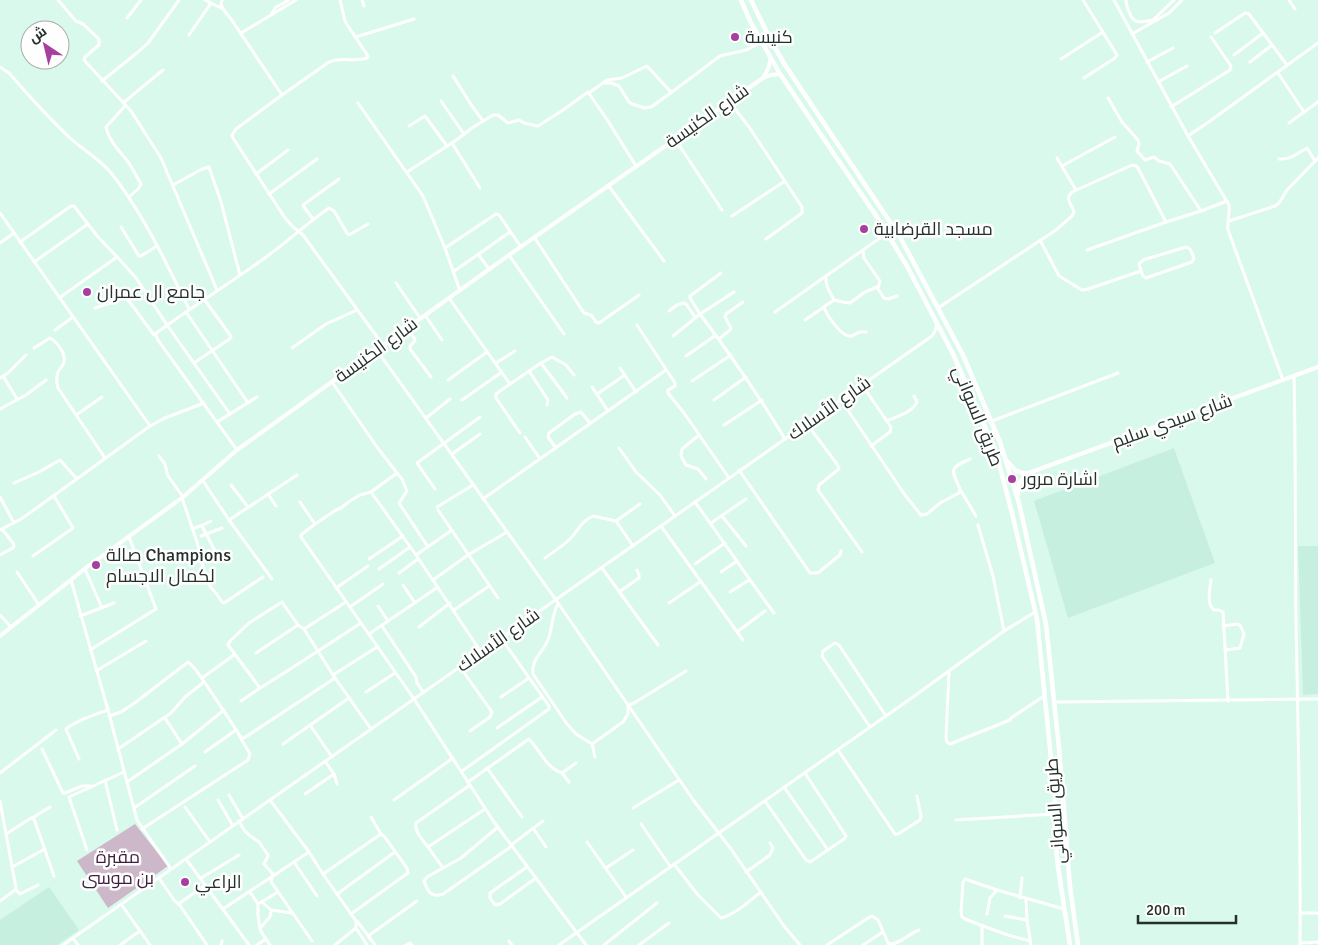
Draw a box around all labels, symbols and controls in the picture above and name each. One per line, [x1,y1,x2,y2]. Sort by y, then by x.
north arrow [20,20,70,70]
text: ش [26,23,50,47]
place label: كنيسة [745,26,793,48]
marker: كنيسة [729,31,741,43]
street label: شارع الكنيسة [661,79,754,154]
place label: مسجد القرضابية [874,218,993,240]
marker: مسجد القرضابية [858,223,870,235]
place label: جامع ال عمران [97,281,205,304]
marker: جامع ال عمران [81,286,93,298]
street label: شارع الكنيسة [330,313,422,388]
street label: طريق السواني [945,363,1008,471]
street label: شارع الأسلاك [783,371,875,445]
street label: شارع سيدي سليم [1109,389,1236,456]
place label: اشارة مرور [1021,468,1098,490]
marker: اشارة مرور [1006,473,1018,485]
place label: صالة Champions لكمال الاجسام [106,544,231,588]
marker: صالة Champions لكمال الاجسام [90,559,102,571]
street label: شارع الأسلاك [452,603,544,677]
street label: طريق السواني [1040,757,1073,865]
park label: مقبرة بن موسى [82,846,154,889]
place label: الراعي [195,871,242,896]
marker: الراعي [179,876,191,888]
scale bar [1138,892,1236,924]
text: 200 m [1146,901,1186,919]

